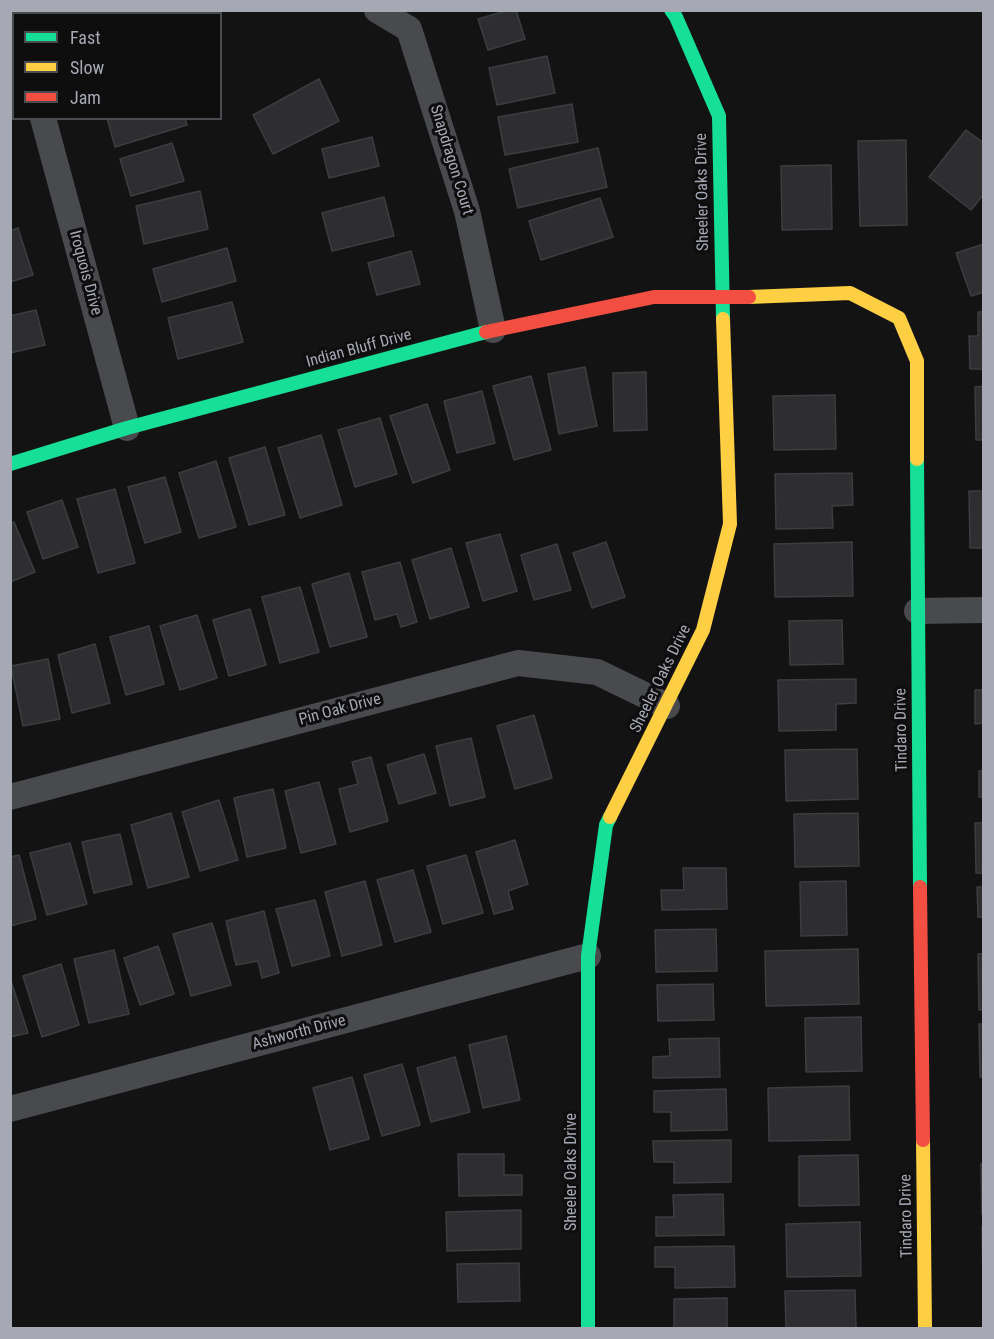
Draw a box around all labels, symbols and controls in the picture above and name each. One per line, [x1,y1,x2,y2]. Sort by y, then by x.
legend [12,12,222,120]
text: Fast [70,27,101,48]
text: Slow [70,57,104,78]
text: Jam [70,87,101,108]
street label: Snapdragon Court [425,103,477,217]
street label: Sheeler Oaks Drive [692,133,714,251]
street label: Iroquois Drive [64,228,106,318]
street label: Indian Bluff Drive [304,326,414,372]
street label: Sheeler Oaks Drive [626,622,696,736]
street label: Tindaro Drive [892,688,912,772]
street label: Pin Oak Drive [297,690,383,730]
street label: Ashworth Drive [250,1011,348,1055]
street label: Sheeler Oaks Drive [562,1113,582,1231]
street label: Tindaro Drive [897,1174,917,1258]

